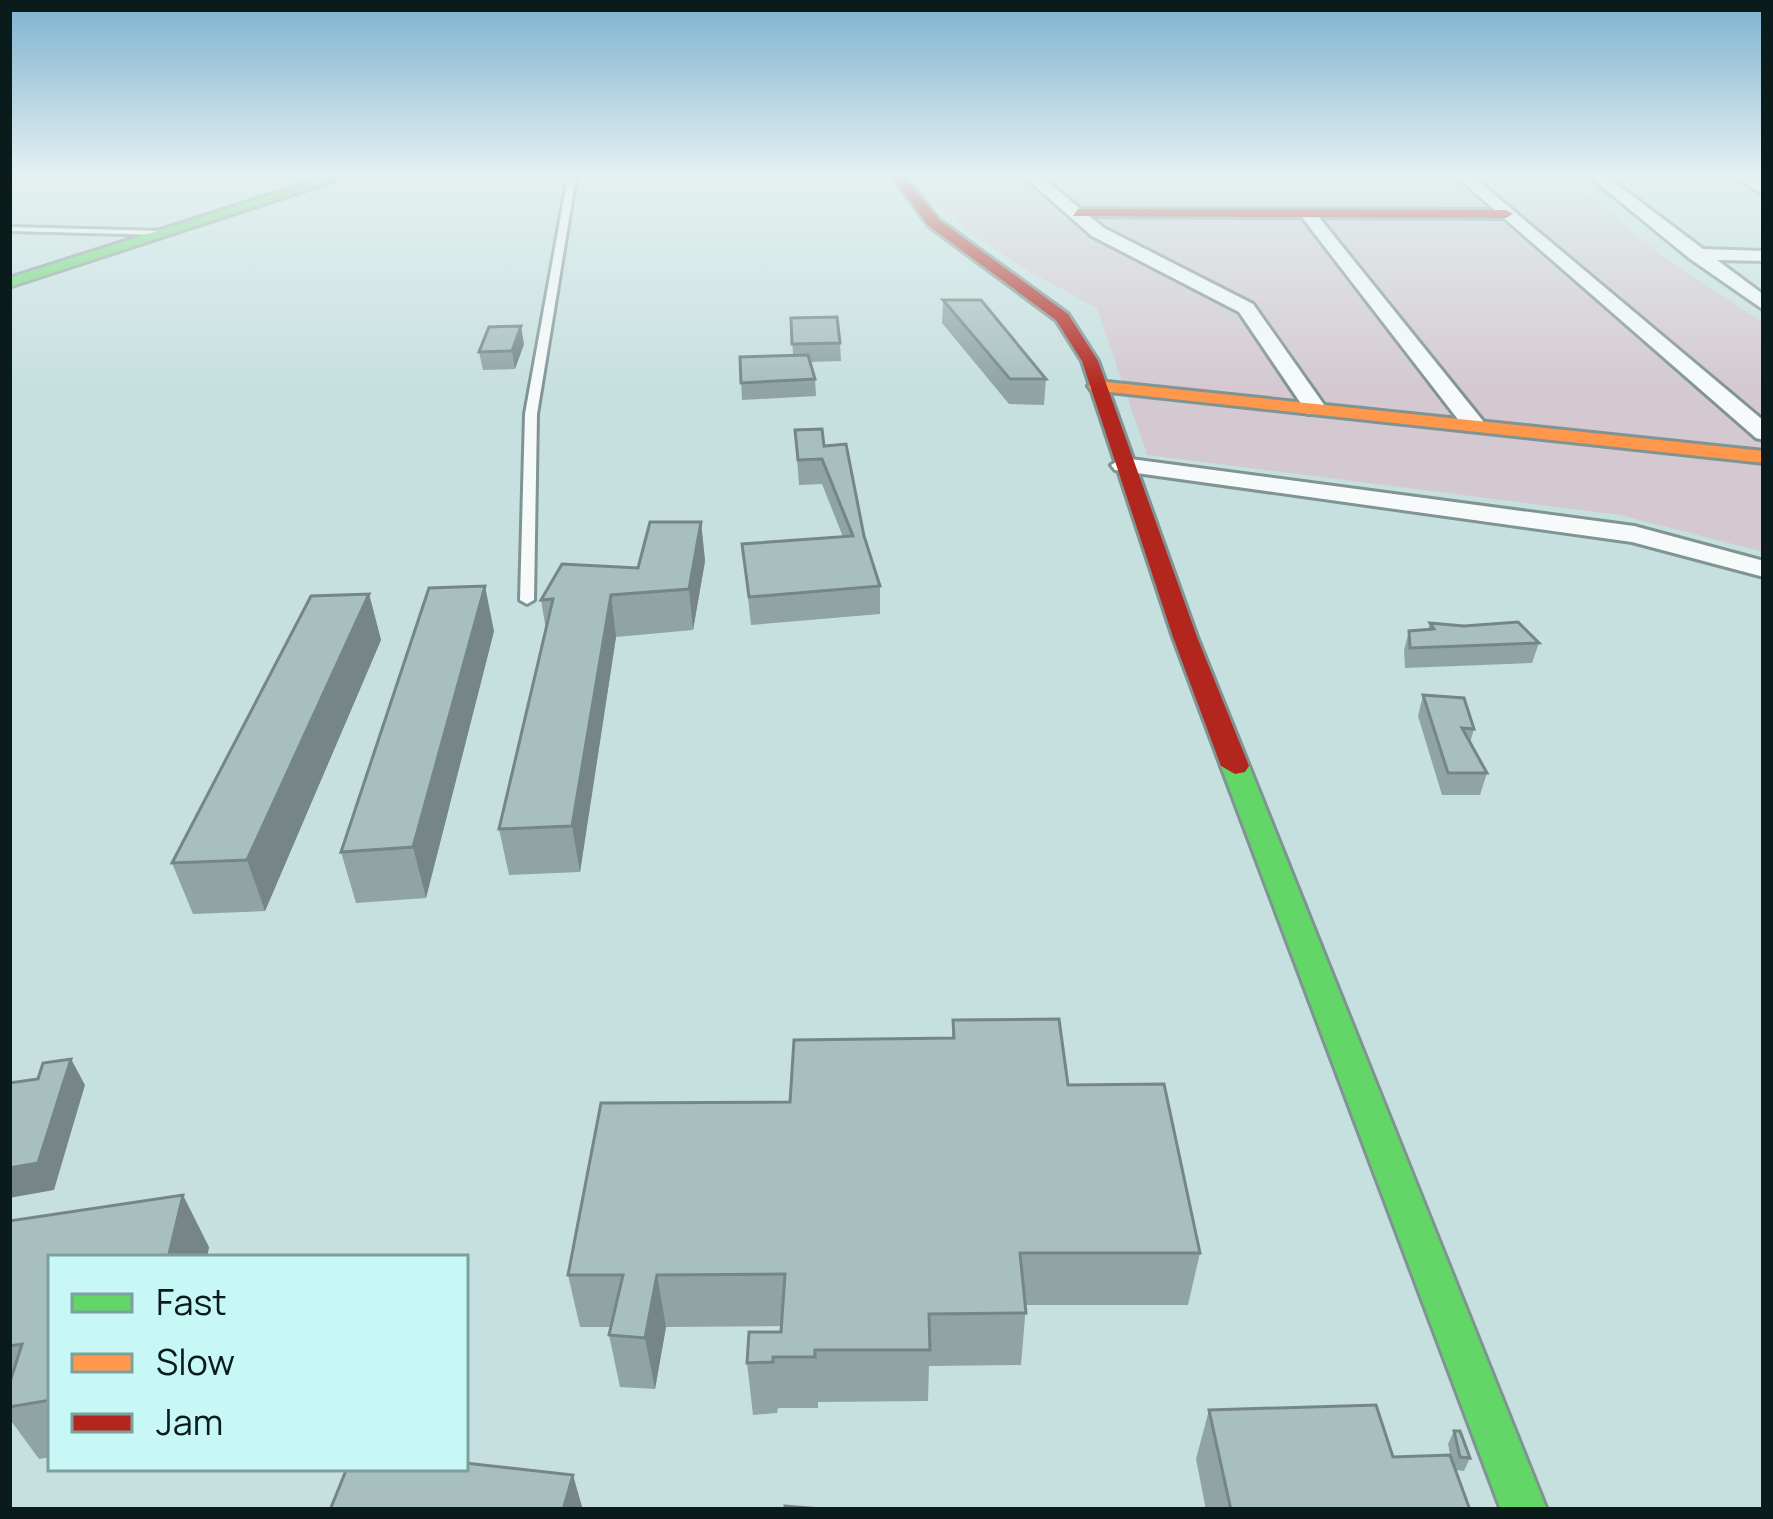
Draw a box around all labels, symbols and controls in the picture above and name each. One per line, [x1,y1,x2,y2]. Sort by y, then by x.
legend [48,1255,468,1471]
text: Fast [156,1277,227,1326]
text: Slow [156,1337,235,1386]
text: Jam [156,1397,223,1446]

